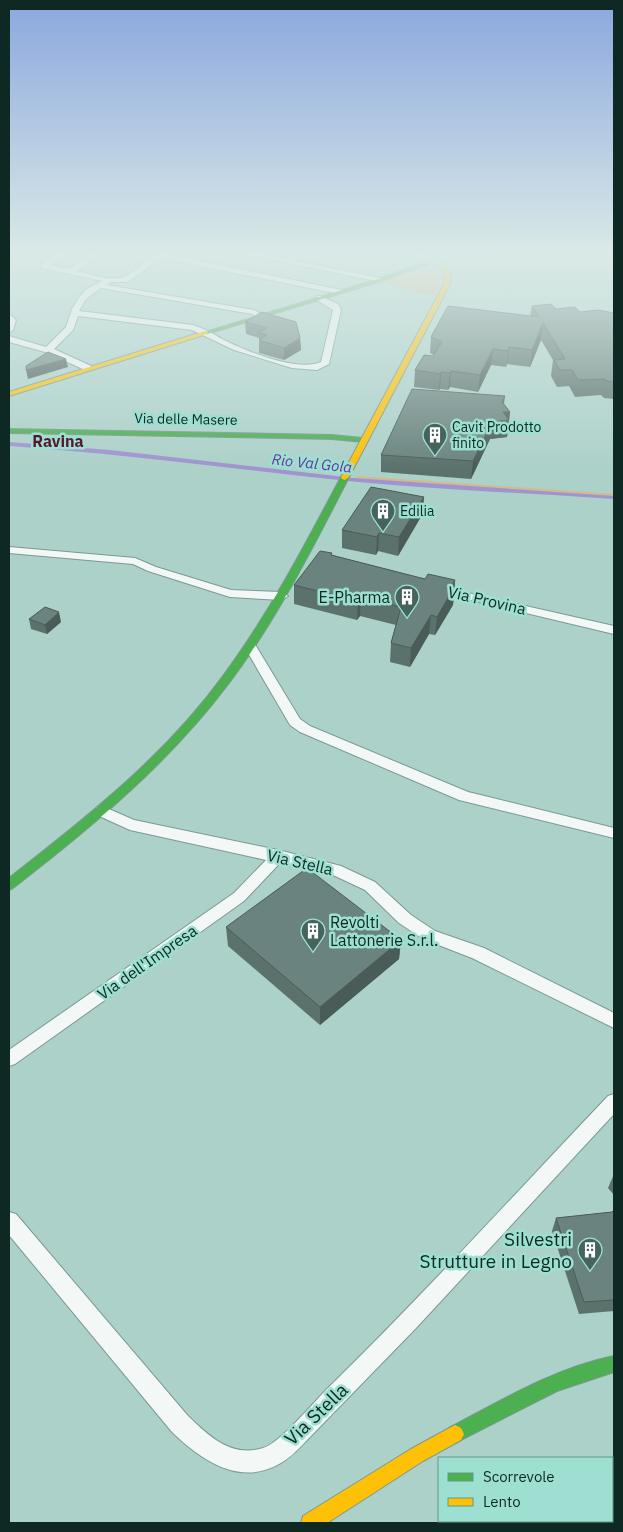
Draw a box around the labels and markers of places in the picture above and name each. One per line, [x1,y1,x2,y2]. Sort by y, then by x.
place label: Cavit Prodotto finito [452,418,542,452]
building icon: Cavit Prodotto finito [422,422,448,456]
building icon: Edilia [370,498,396,532]
place label: Edilia [400,502,435,520]
building icon: E-Pharma [394,584,420,618]
place label: E-Pharma [319,587,390,607]
place label: Revolti Lattonerie S.r.l. [330,912,438,950]
building icon: Revolti Lattonerie S.r.l. [300,918,326,952]
place label: Silvestri Strutture in Legno [420,1227,572,1273]
building icon: Silvestri Strutture in Legno [577,1237,603,1271]

